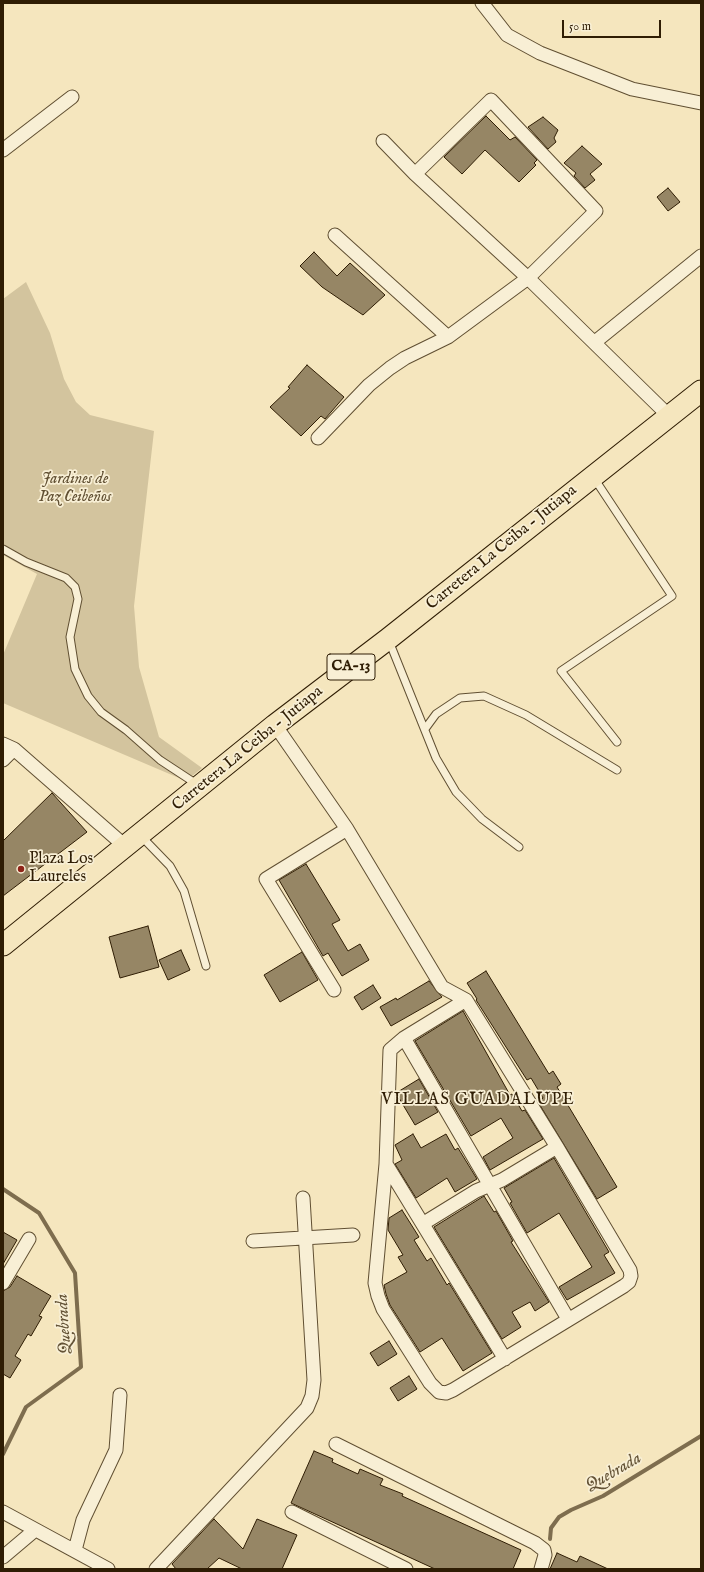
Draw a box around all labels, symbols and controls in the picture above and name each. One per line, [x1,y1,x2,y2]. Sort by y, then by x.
scale bar [564,12,663,38]
text: 50 m [569,19,591,34]
park label: Jardines de Paz Ceibeños [39,470,111,508]
street label: Carretera La Ceiba - Jutiapa [423,481,581,615]
road number: CA-13 [327,654,375,680]
street label: Carretera La Ceiba - Jutiapa [169,682,327,816]
place label: Plaza Los Laureles [29,850,93,888]
marker: Plaza Los Laureles [16,864,26,874]
district label: VILLAS GUADALUPE [381,1091,575,1111]
water label: Quebrada [53,1293,77,1355]
water label: Quebrada [583,1449,645,1497]

